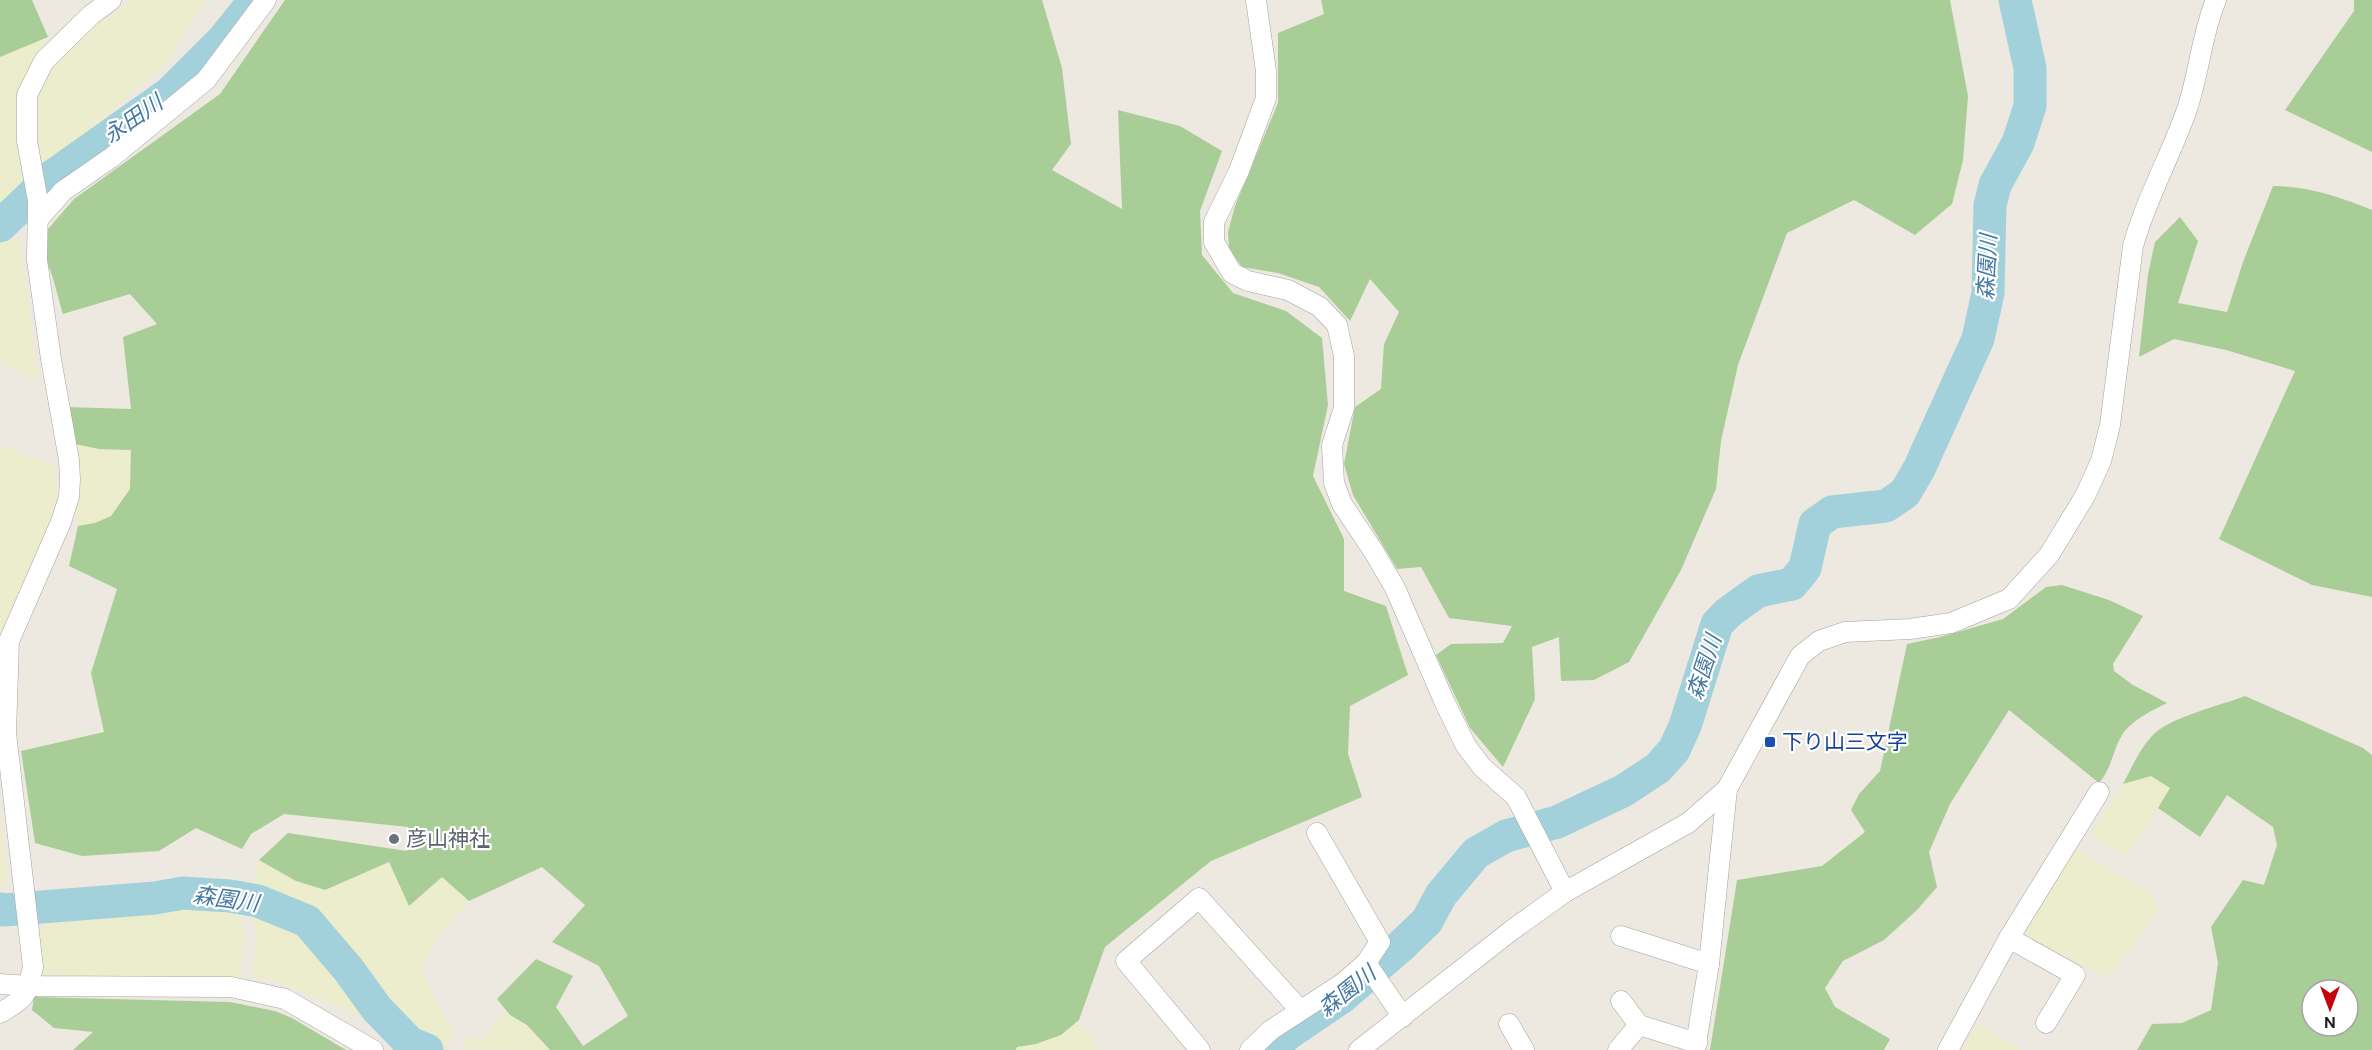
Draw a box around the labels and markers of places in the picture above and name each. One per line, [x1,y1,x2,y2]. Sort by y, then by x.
place label: 下り山三文字 [1782,728,1908,756]
marker: 下り山三文字 [1763,735,1777,749]
place label: 彦山神社 [406,825,490,853]
marker: 彦山神社 [387,832,401,846]

